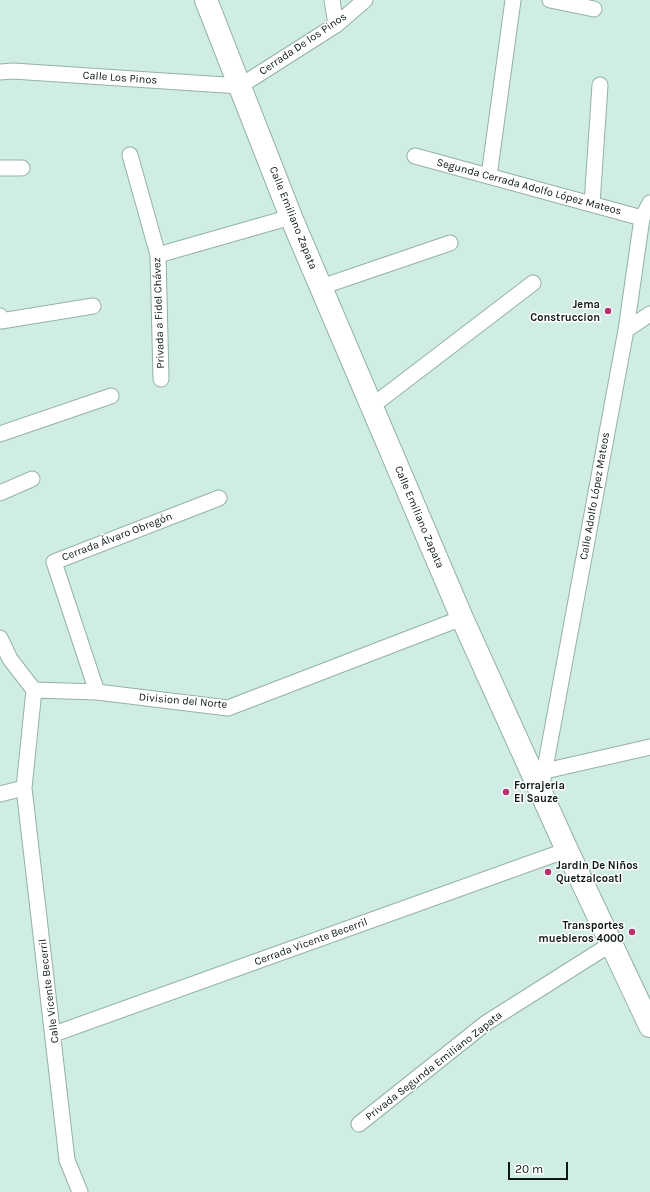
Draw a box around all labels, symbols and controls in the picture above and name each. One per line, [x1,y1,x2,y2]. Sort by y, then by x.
street label: Cerrada De los Pinos [257,10,349,78]
street label: Calle Los Pinos [82,69,158,87]
street label: Segunda Cerrada Adolfo López Mateos [435,156,623,218]
street label: Calle Emiliano Zapata [266,165,320,271]
street label: Privada a Fidel Chávez [150,257,168,369]
place label: Jema Construccion [530,298,600,324]
marker: Jema Construccion [603,306,613,316]
street label: Calle Adolfo López Mateos [577,431,613,561]
street label: Calle Emiliano Zapata [391,464,447,570]
street label: Cerrada Álvaro Obregón [60,510,174,564]
street label: Division del Norte [138,691,228,711]
place label: Forrajeria El Sauze [514,779,565,805]
marker: Forrajeria El Sauze [501,787,511,797]
place label: Jardin De Niños Quetzalcoatl [556,859,638,885]
marker: Jardin De Niños Quetzalcoatl [543,867,553,877]
street label: Cerrada Vicente Becerril [253,915,369,969]
place label: Transportes muebleros 4000 [538,919,624,945]
marker: Transportes muebleros 4000 [627,927,637,937]
street label: Calle Vicente Becerril [36,938,62,1044]
street label: Privada Segunda Emiliano Zapata [363,1009,505,1123]
scale bar [510,1154,570,1180]
text: 20 m [515,1162,543,1176]

